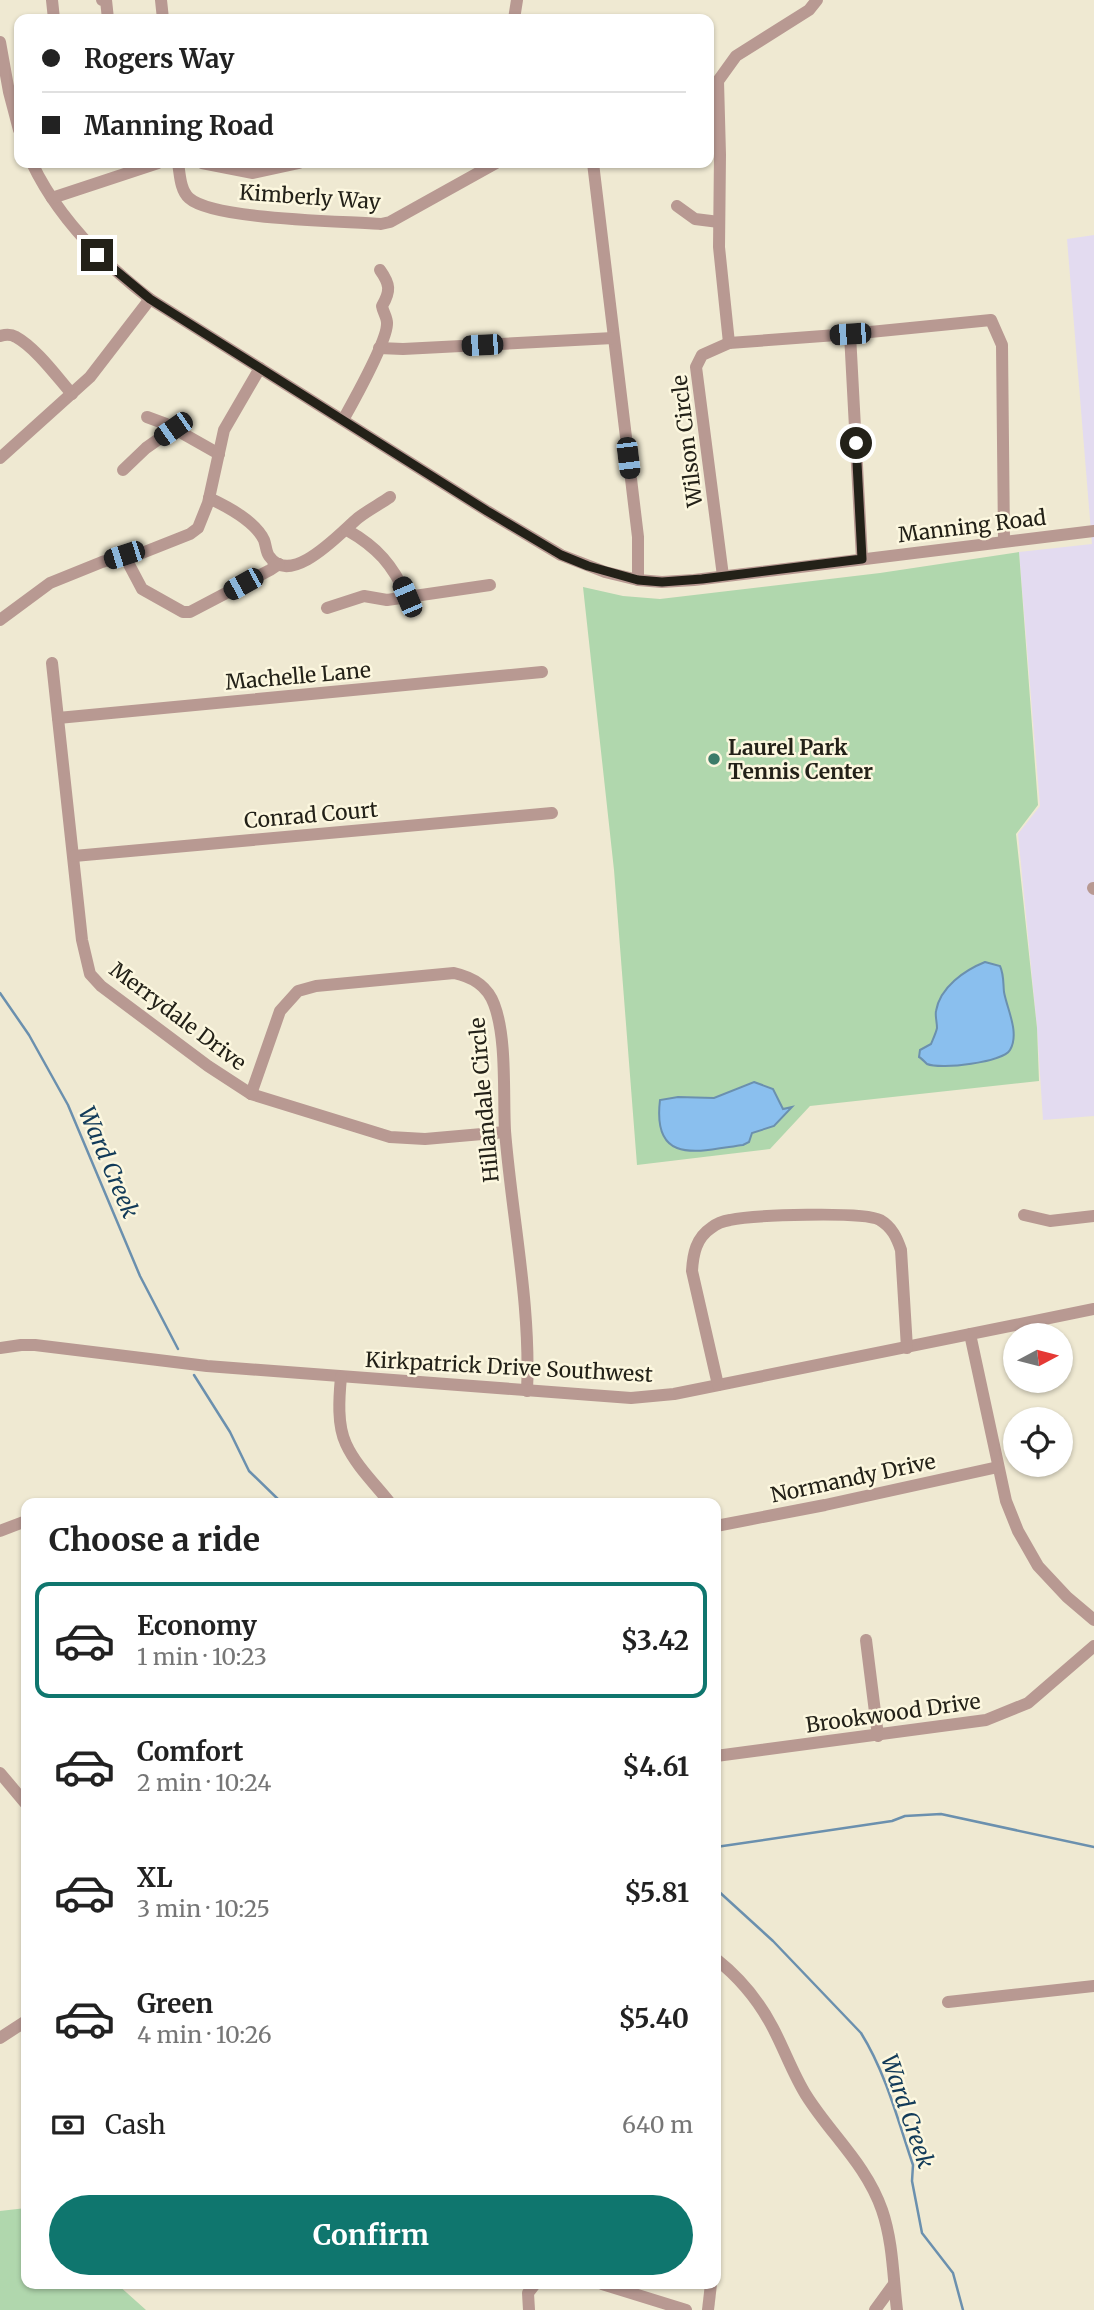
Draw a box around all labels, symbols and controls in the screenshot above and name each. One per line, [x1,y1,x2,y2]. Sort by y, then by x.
text: Rogers Way [84,42,234,75]
text: Manning Road [84,109,274,142]
street label: Kimberly Way [238,179,383,215]
route end [81,239,113,271]
car [829,322,872,346]
car [461,333,504,357]
street label: Wilson Circle [666,373,709,509]
car [150,408,197,450]
route start [840,427,872,459]
car [616,436,641,480]
street label: Manning Road [896,503,1048,548]
car [101,539,148,571]
car [220,565,267,603]
car [390,574,425,620]
street label: Machelle Lane [224,656,372,696]
place label: Laurel Park Tennis Center [728,734,873,785]
marker: Laurel Park Tennis Center [706,751,722,767]
street label: Conrad Court [243,796,379,834]
street label: Merrydale Drive [104,956,252,1076]
street label: Hillandale Circle [463,1016,505,1184]
water label: Ward Creek [72,1102,146,1223]
north arrow [1003,1323,1073,1393]
map controls [1003,1323,1073,1477]
street label: Kirkpatrick Drive Southwest [365,1346,653,1388]
button: locate [1003,1407,1073,1477]
street label: Normandy Drive [768,1447,938,1509]
text: Choose a ride [49,1520,260,1560]
icon: car [53,1609,116,1672]
text: Economy [137,1609,257,1642]
text: $3.42 [621,1624,689,1657]
text: 1 min · 10:23 [137,1642,267,1671]
street label: Brookwood Drive [804,1687,982,1739]
icon: car [53,1735,116,1798]
text: Comfort [137,1735,243,1768]
text: $4.61 [622,1750,689,1783]
text: 2 min · 10:24 [137,1768,271,1797]
icon: car [53,1861,116,1924]
text: XL [137,1861,173,1894]
text: $5.81 [624,1876,689,1909]
text: 3 min · 10:25 [137,1894,270,1923]
icon: car [53,1987,116,2050]
text: Green [137,1987,213,2020]
text: $5.40 [619,2002,689,2035]
text: 4 min · 10:26 [137,2020,272,2049]
water label: Ward Creek [875,2050,941,2172]
icon: cash [49,2106,87,2144]
text: Cash [105,2108,166,2141]
text: 640 m [622,2110,693,2139]
button: Confirm [49,2195,693,2275]

